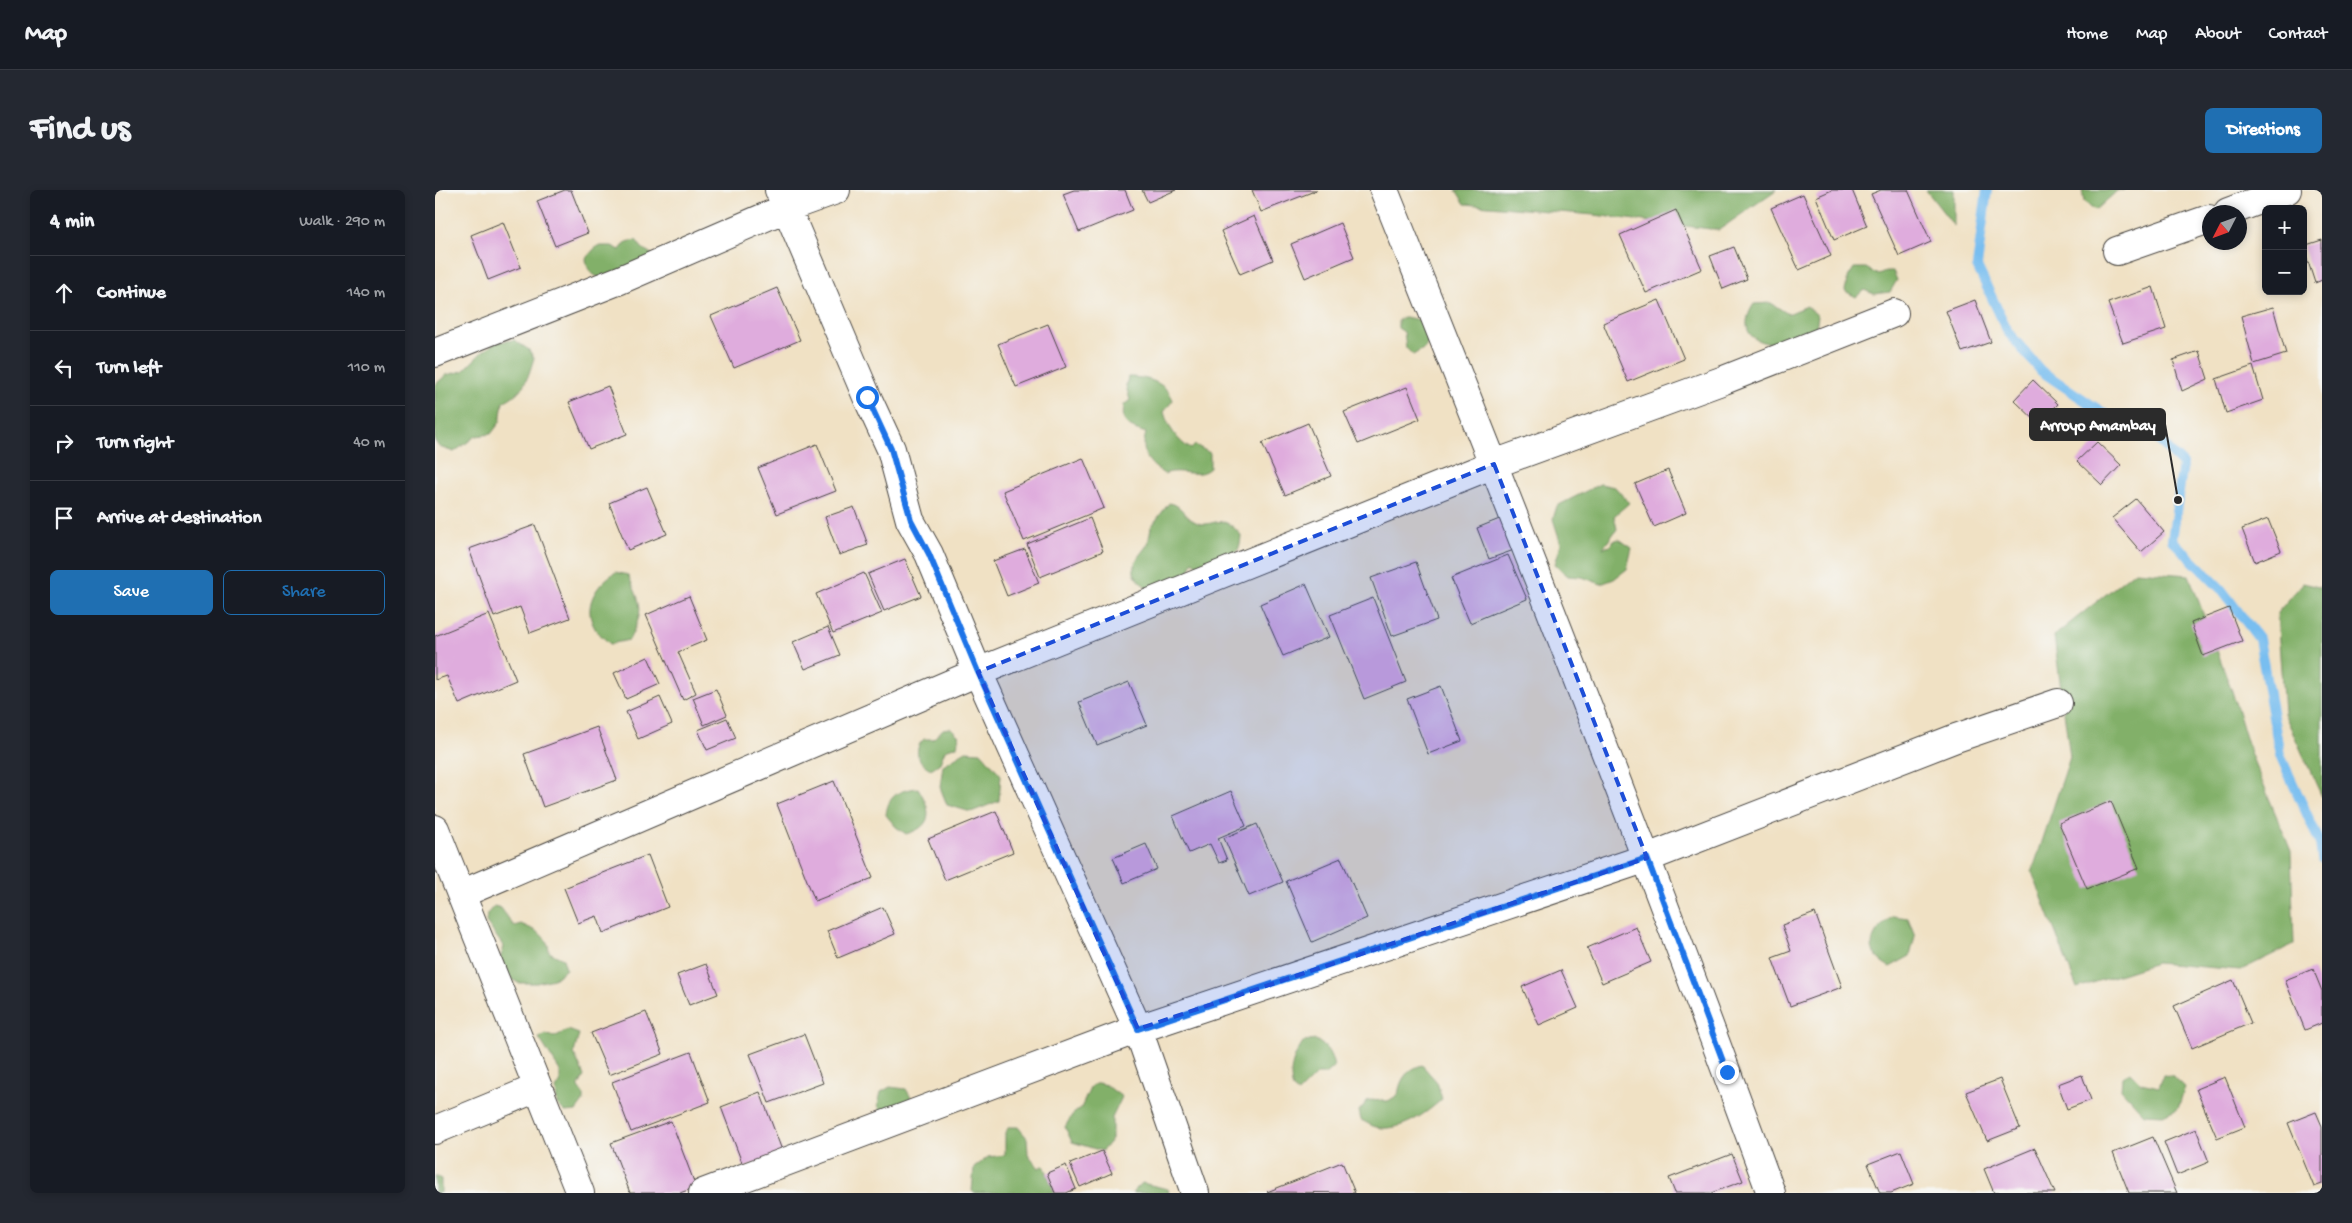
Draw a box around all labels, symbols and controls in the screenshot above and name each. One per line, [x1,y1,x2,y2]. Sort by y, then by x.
text: Map [25,20,67,49]
text: Home [2066,24,2108,45]
text: Map [2136,24,2167,45]
text: About [2195,24,2241,45]
text: Contact [2269,24,2327,45]
button: Directions [2205,108,2322,153]
text: Find us [30,110,130,151]
north arrow [2202,205,2247,250]
map controls [2262,205,2307,295]
button: + [2262,205,2307,250]
text: 4 min [50,210,94,235]
text: Walk · 290 m [299,213,385,232]
button: − [2262,250,2307,295]
icon: ahead [50,279,78,307]
text: Continue [97,282,166,305]
text: 140 m [347,284,385,303]
icon: left [50,354,78,382]
text: Turn left [97,357,161,380]
text: 110 m [348,359,385,378]
route start [856,386,879,409]
callout: Arroyo Amambay [2030,409,2165,440]
text: Arroyo Amambay [2039,418,2156,437]
icon: right [50,429,78,457]
text: Turn right [97,432,173,455]
text: 40 m [353,434,385,453]
icon: arrive [50,504,78,532]
text: Arrive at destination [97,507,261,530]
button: Save [50,570,213,615]
button: Share [223,570,385,615]
route end [1716,1061,1739,1084]

